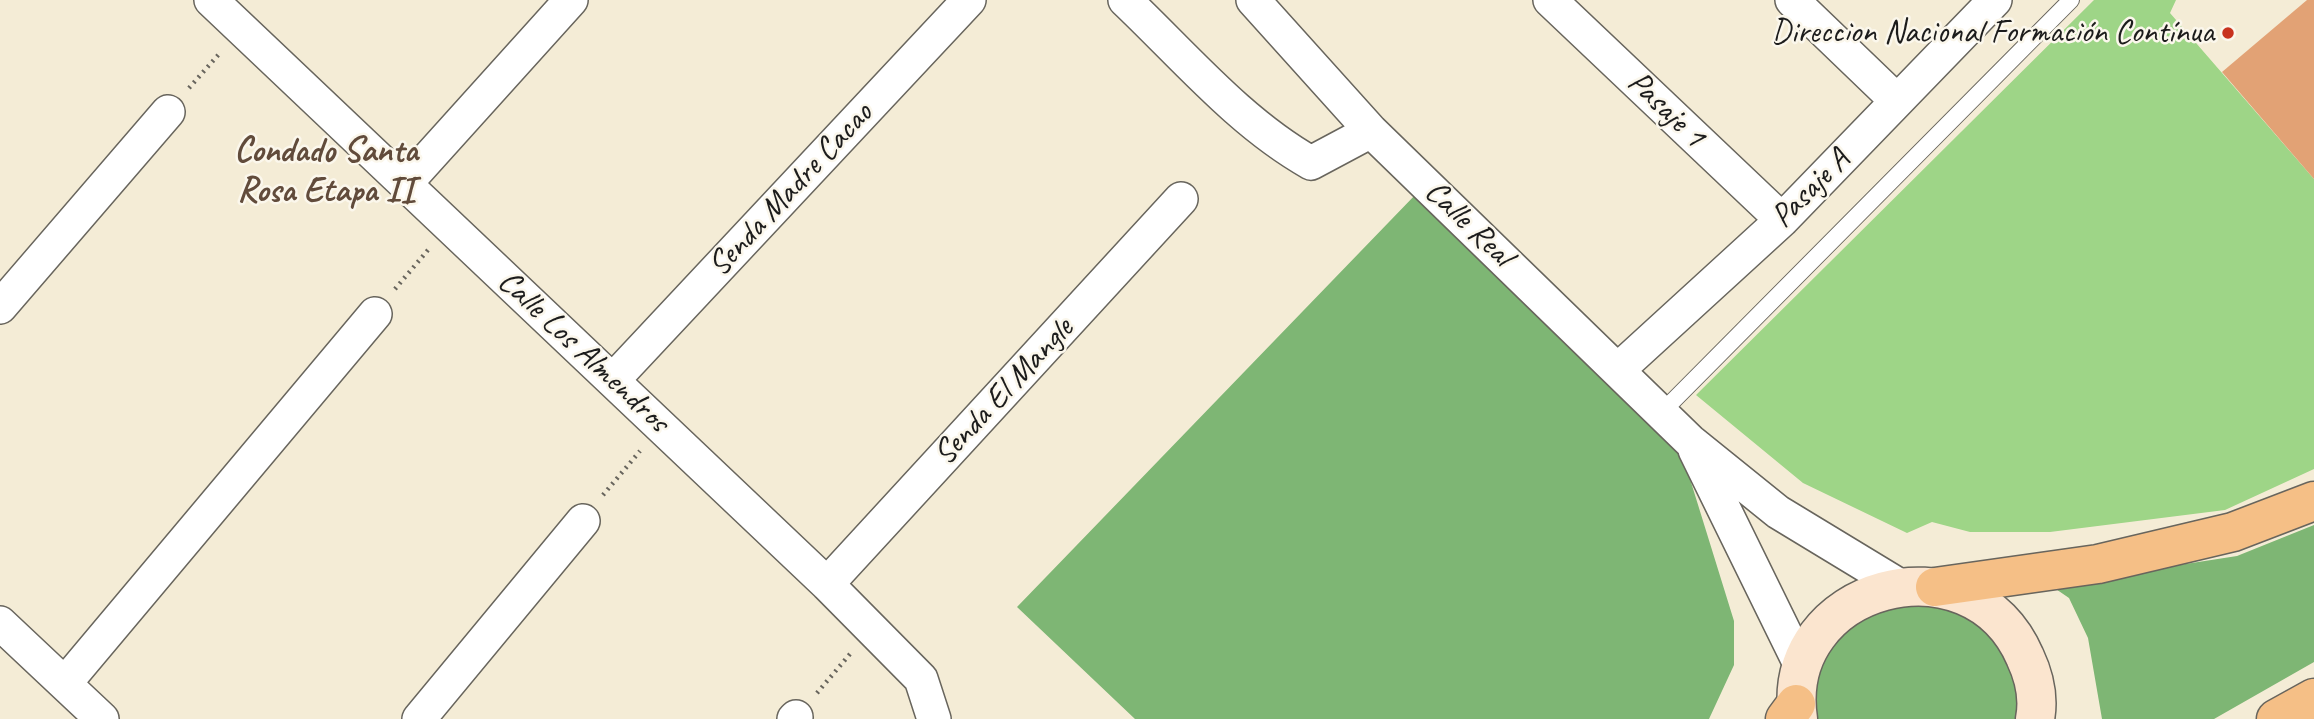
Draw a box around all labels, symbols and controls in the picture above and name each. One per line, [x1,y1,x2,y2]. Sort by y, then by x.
place label: Direccion Nacional Formación Contínua [1771,13,2214,53]
marker: Direccion Nacional Formación Contínua [2220,25,2236,41]
street label: Pasaje 1 [1619,63,1713,157]
street label: Senda Madre Cacao [700,95,882,285]
district label: Condado Santa Rosa Etapa II [234,131,418,213]
street label: Pasaje A [1763,141,1859,237]
street label: Calle Real [1416,173,1520,275]
street label: Calle Los Almendros [489,262,677,442]
street label: Senda El Mangle [926,310,1082,474]

